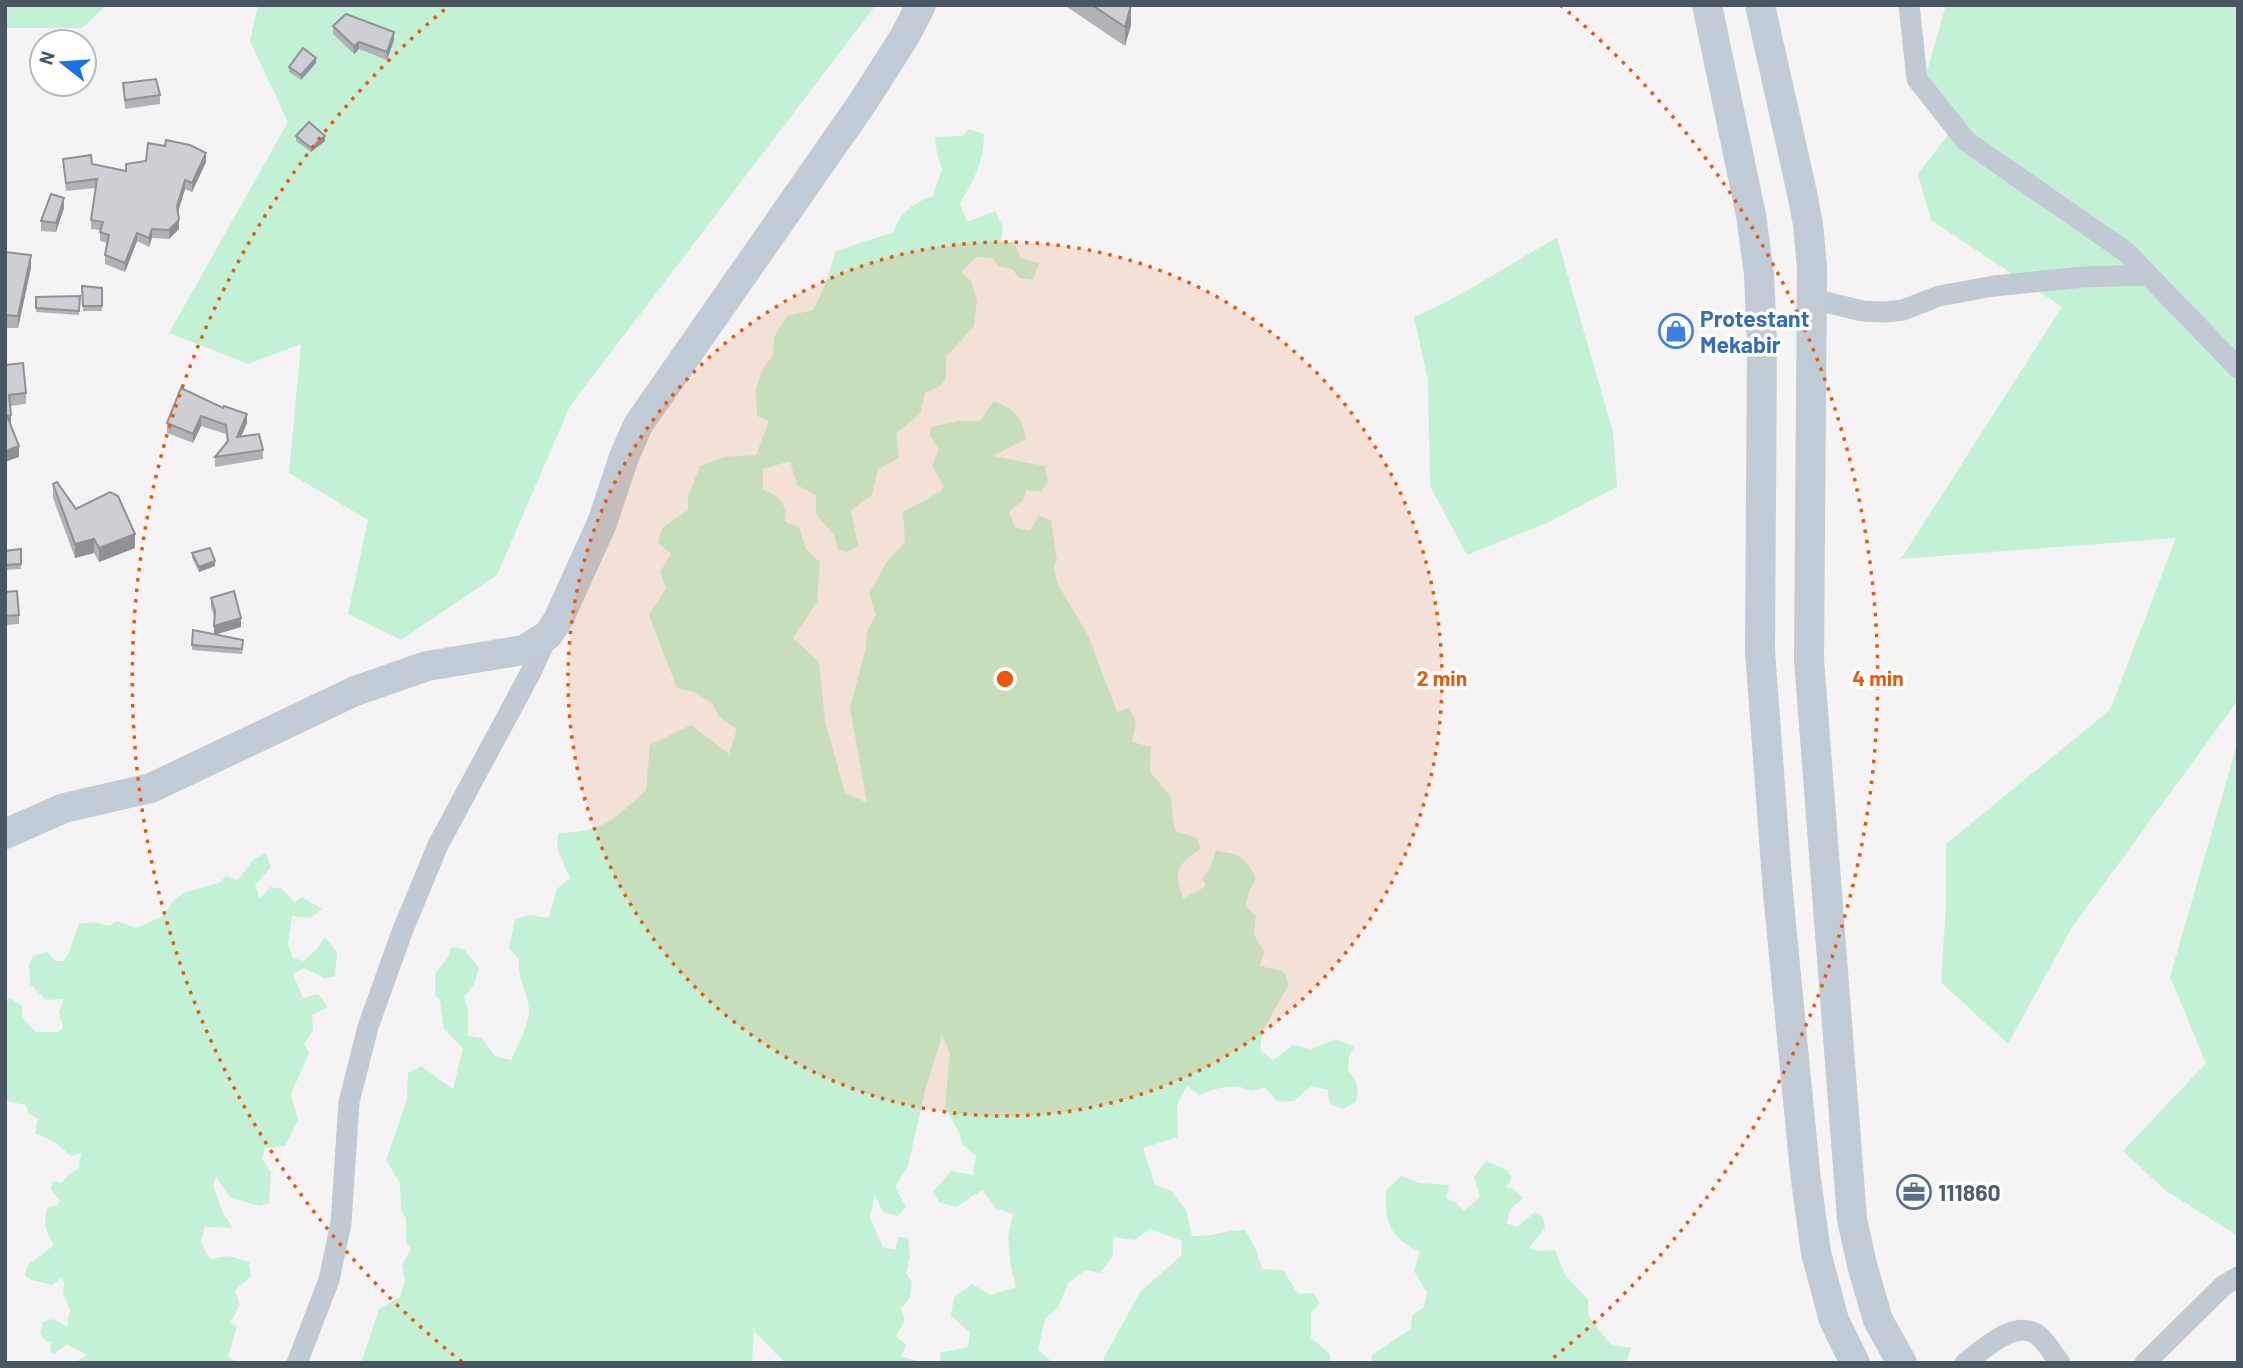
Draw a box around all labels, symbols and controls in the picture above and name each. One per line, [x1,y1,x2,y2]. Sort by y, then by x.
north arrow [28,28,98,98]
text: N [33,48,59,67]
place label: Protestant Mekabir [1700,304,1809,358]
shop icon: Protestant Mekabir [1657,312,1695,350]
text: 2 min [1417,665,1467,690]
text: 4 min [1852,665,1904,690]
centre of rings [993,667,1017,691]
office icon: 111860 [1895,1173,1933,1211]
place label: 111860 [1938,1178,2001,1206]

